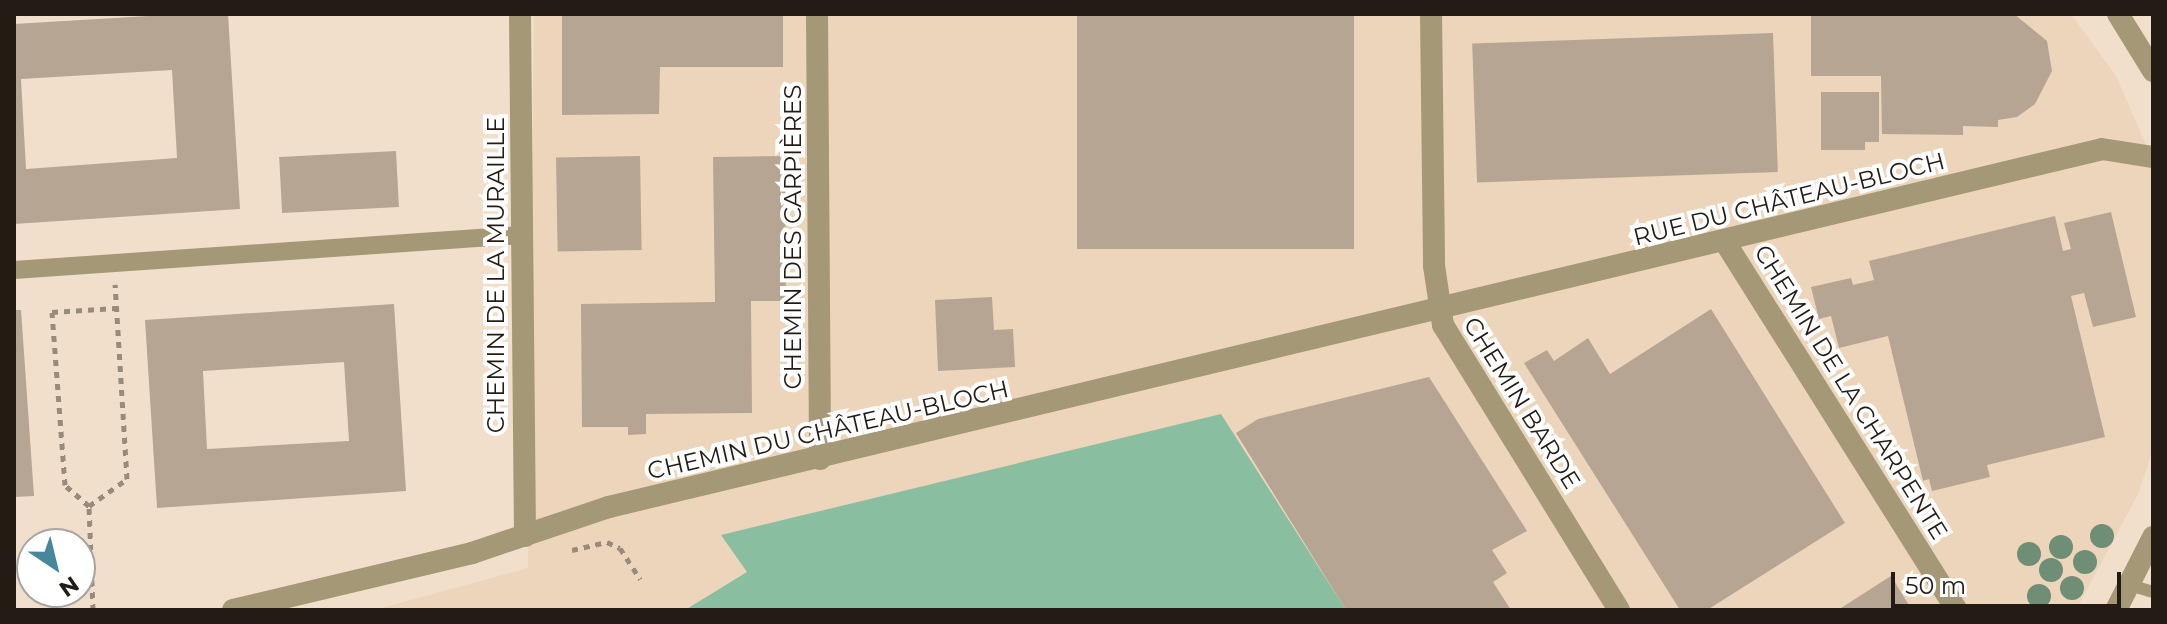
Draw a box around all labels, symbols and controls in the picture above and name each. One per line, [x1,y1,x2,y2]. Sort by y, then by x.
street label: CHEMIN DES CARPIÈRES [779,84,807,390]
street label: CHEMIN DE LA MURAILLE [482,117,510,433]
street label: RUE DU CHÂTEAU-BLOCH [1630,146,1948,252]
street label: CHEMIN DE LA CHARPENTE [1748,239,1954,545]
street label: CHEMIN BARDE [1458,312,1586,494]
street label: CHEMIN DU CHÂTEAU-BLOCH [645,374,1011,486]
north arrow [16,528,96,608]
scale bar [1895,556,2125,606]
text: N [54,570,84,603]
text: 50 m [1905,571,1966,600]

